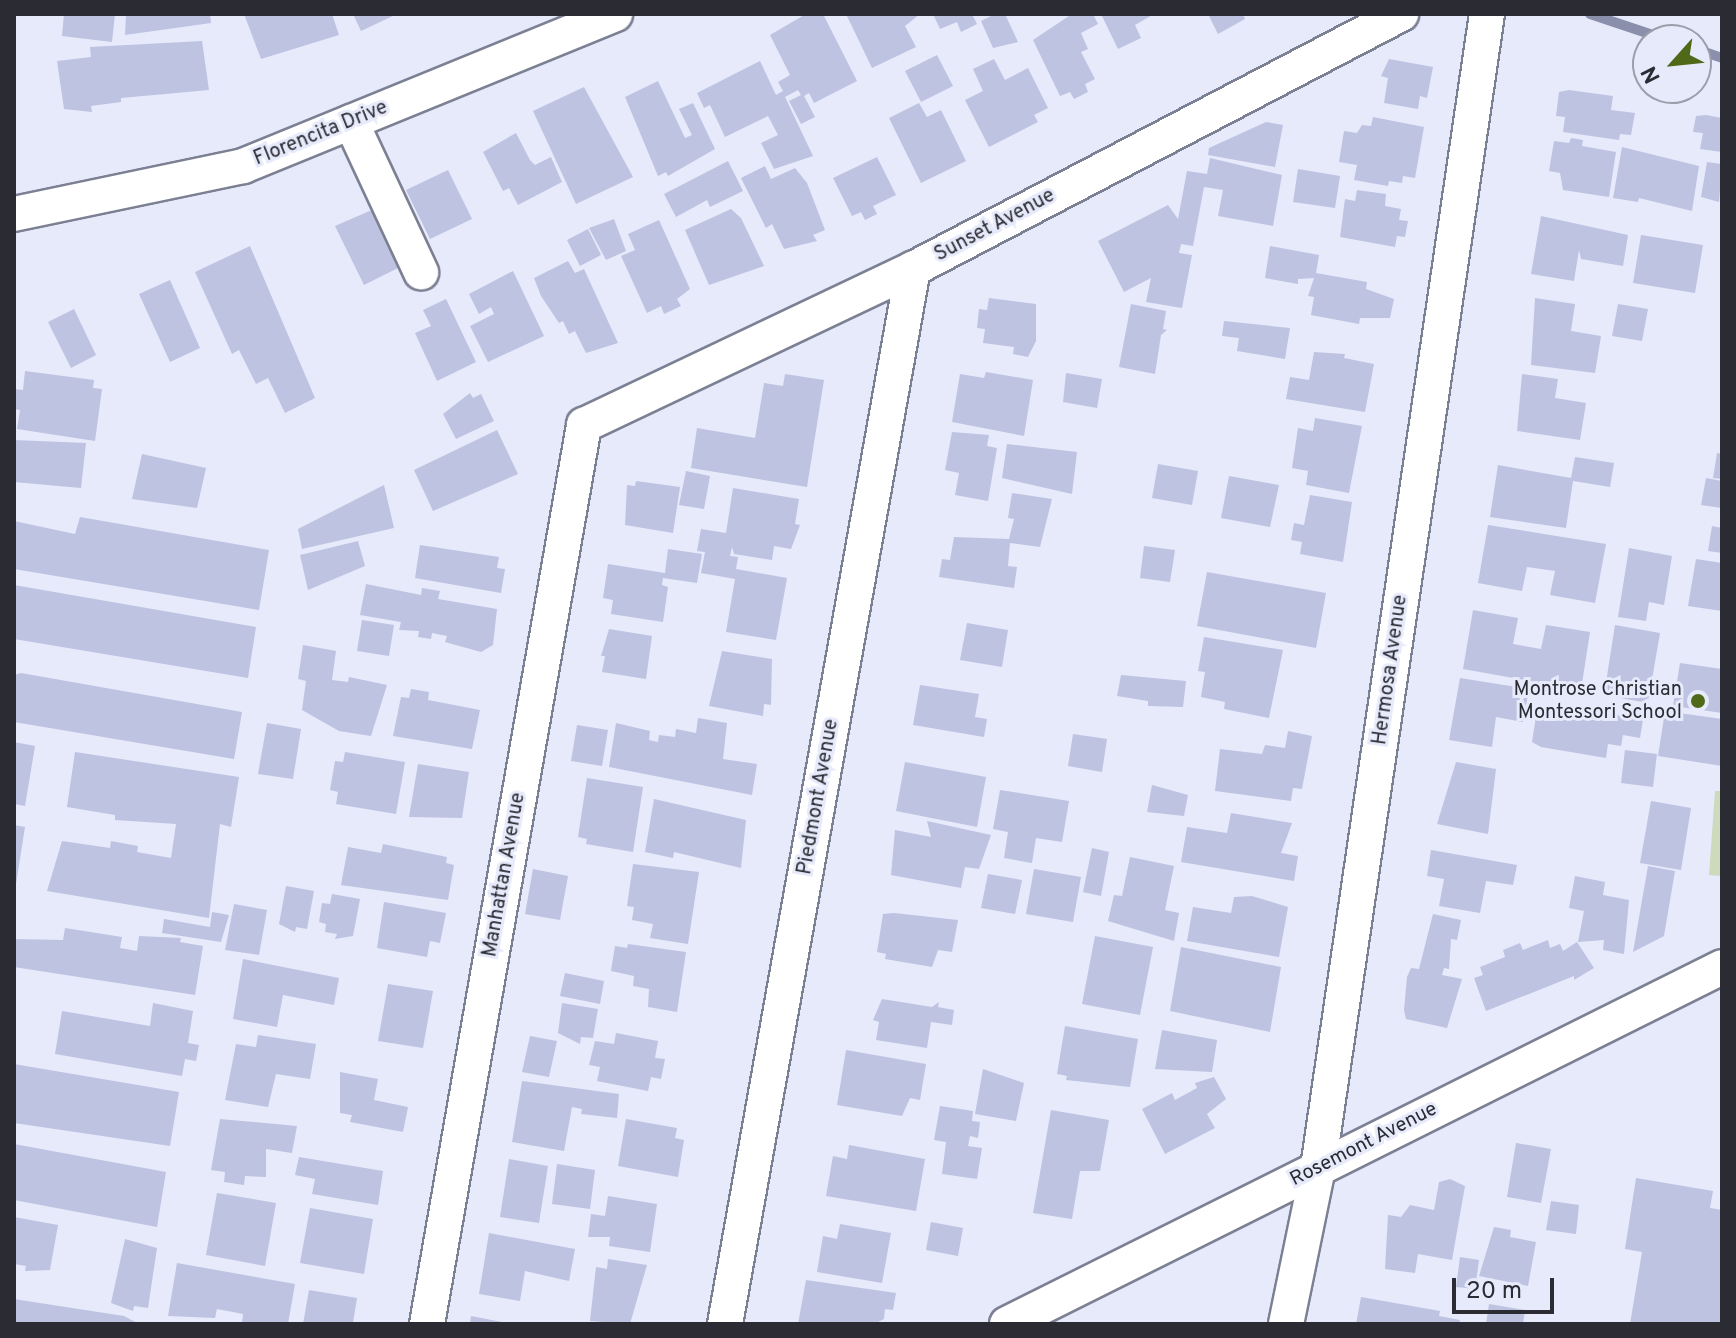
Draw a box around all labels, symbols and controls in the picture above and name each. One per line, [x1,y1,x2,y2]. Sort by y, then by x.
north arrow [1632,24,1712,104]
text: N [1636,61,1668,87]
street label: Florencita Drive [250,96,392,172]
street label: Sunset Avenue [930,184,1060,268]
street label: Hermosa Avenue [1369,593,1413,747]
place label: Montrose Christian Montessori School [1514,678,1682,725]
marker: Montrose Christian Montessori School [1689,692,1707,710]
street label: Piedmont Avenue [793,717,845,877]
street label: Manhattan Avenue [479,791,531,959]
street label: Rosemont Avenue [1286,1097,1442,1193]
scale bar [1456,1262,1558,1312]
text: 20 m [1466,1277,1522,1307]

